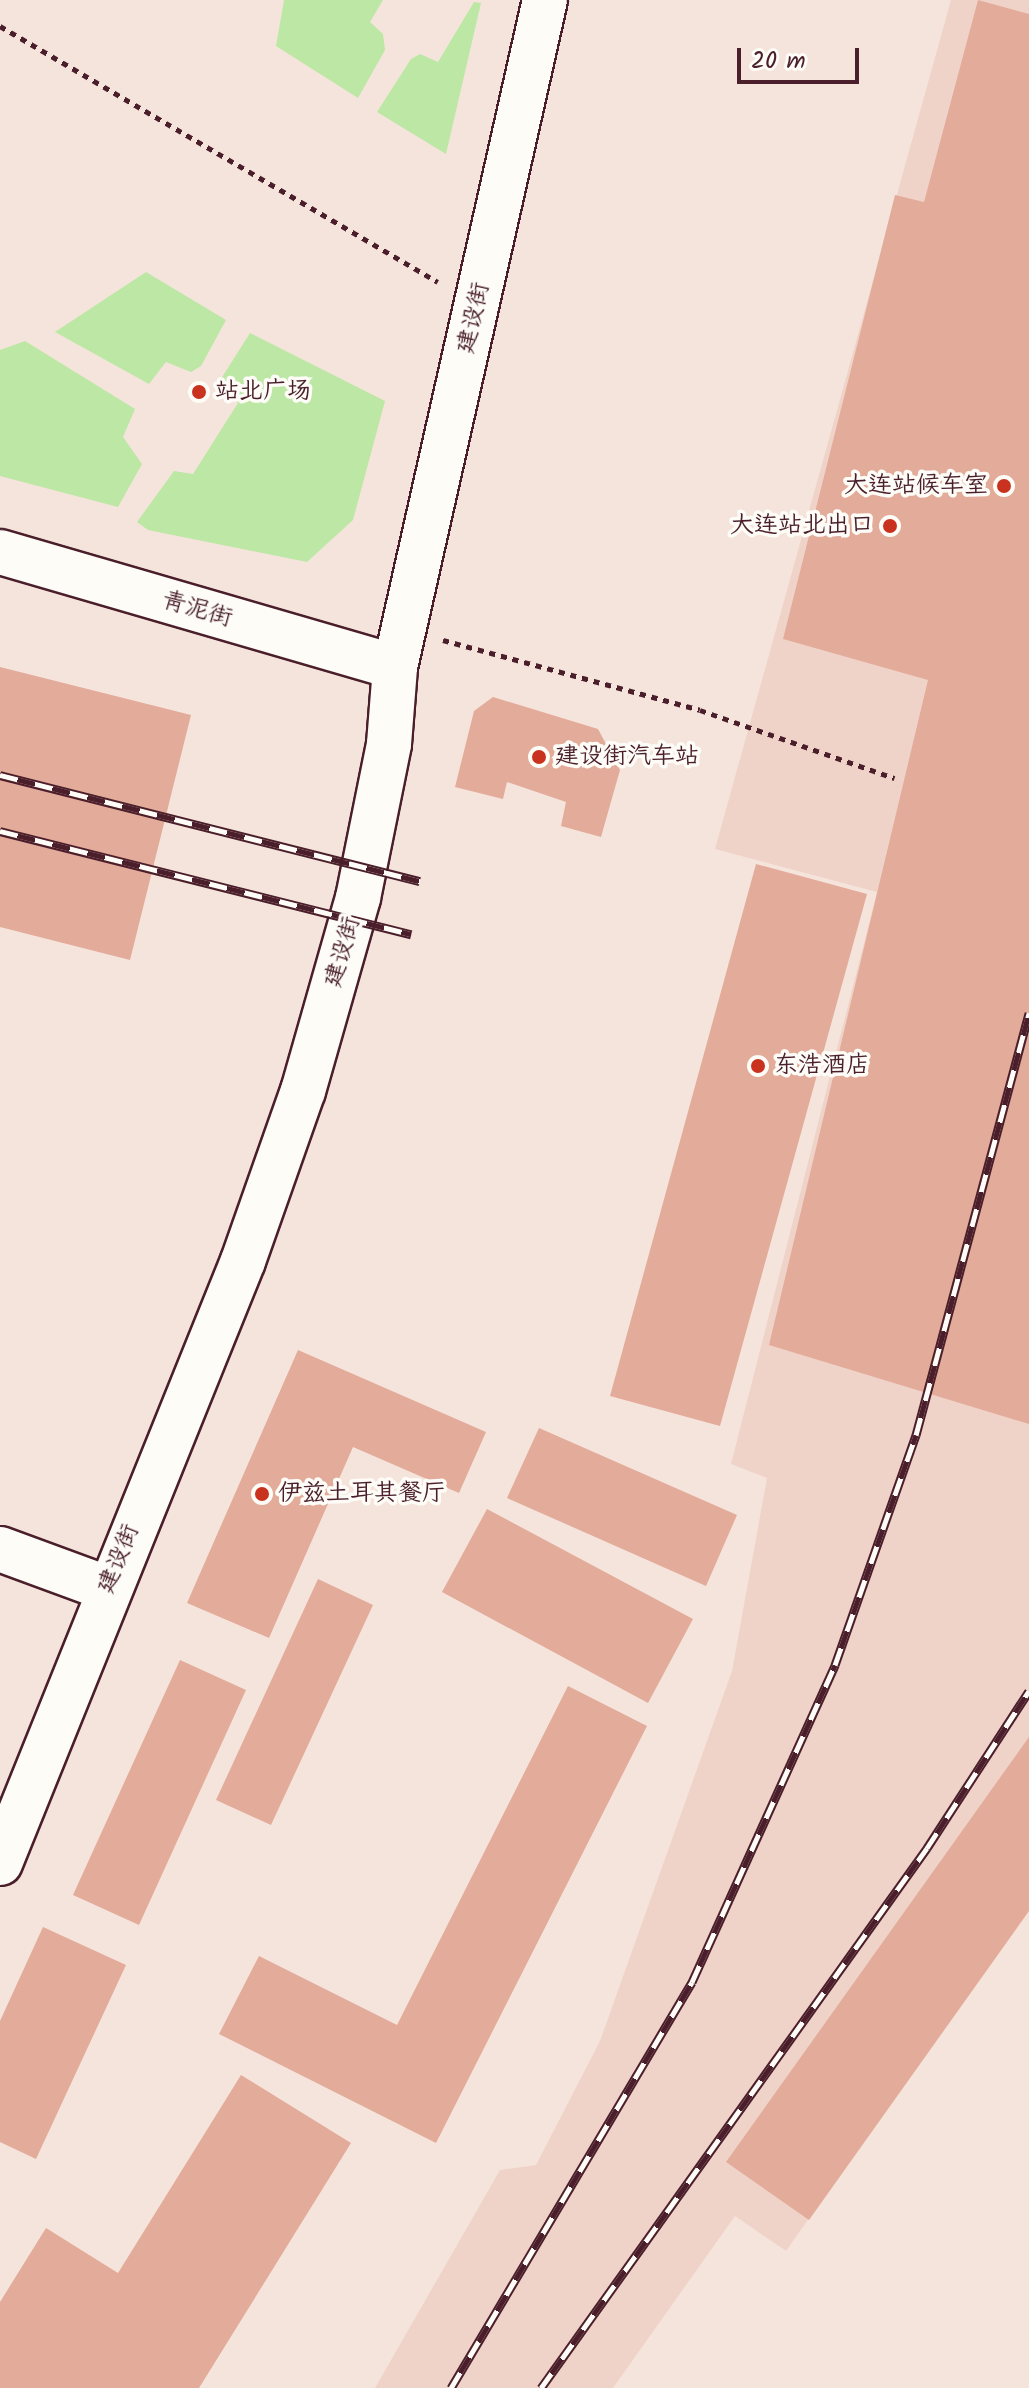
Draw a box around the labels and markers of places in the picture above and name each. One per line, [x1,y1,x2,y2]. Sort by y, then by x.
place label: 站北广场 [215,378,311,406]
marker: 站北广场 [190,383,208,401]
place label: 大连站候车室 [844,472,988,500]
marker: 大连站候车室 [995,477,1013,495]
place label: 大连站北出口 [730,512,874,540]
marker: 大连站北出口 [881,517,899,535]
place label: 建设街汽车站 [555,743,699,771]
marker: 建设街汽车站 [530,748,548,766]
place label: 东浩酒店 [774,1052,870,1080]
marker: 东浩酒店 [749,1057,767,1075]
place label: 伊兹土耳其餐厅 [278,1480,446,1508]
marker: 伊兹土耳其餐厅 [253,1485,271,1503]

